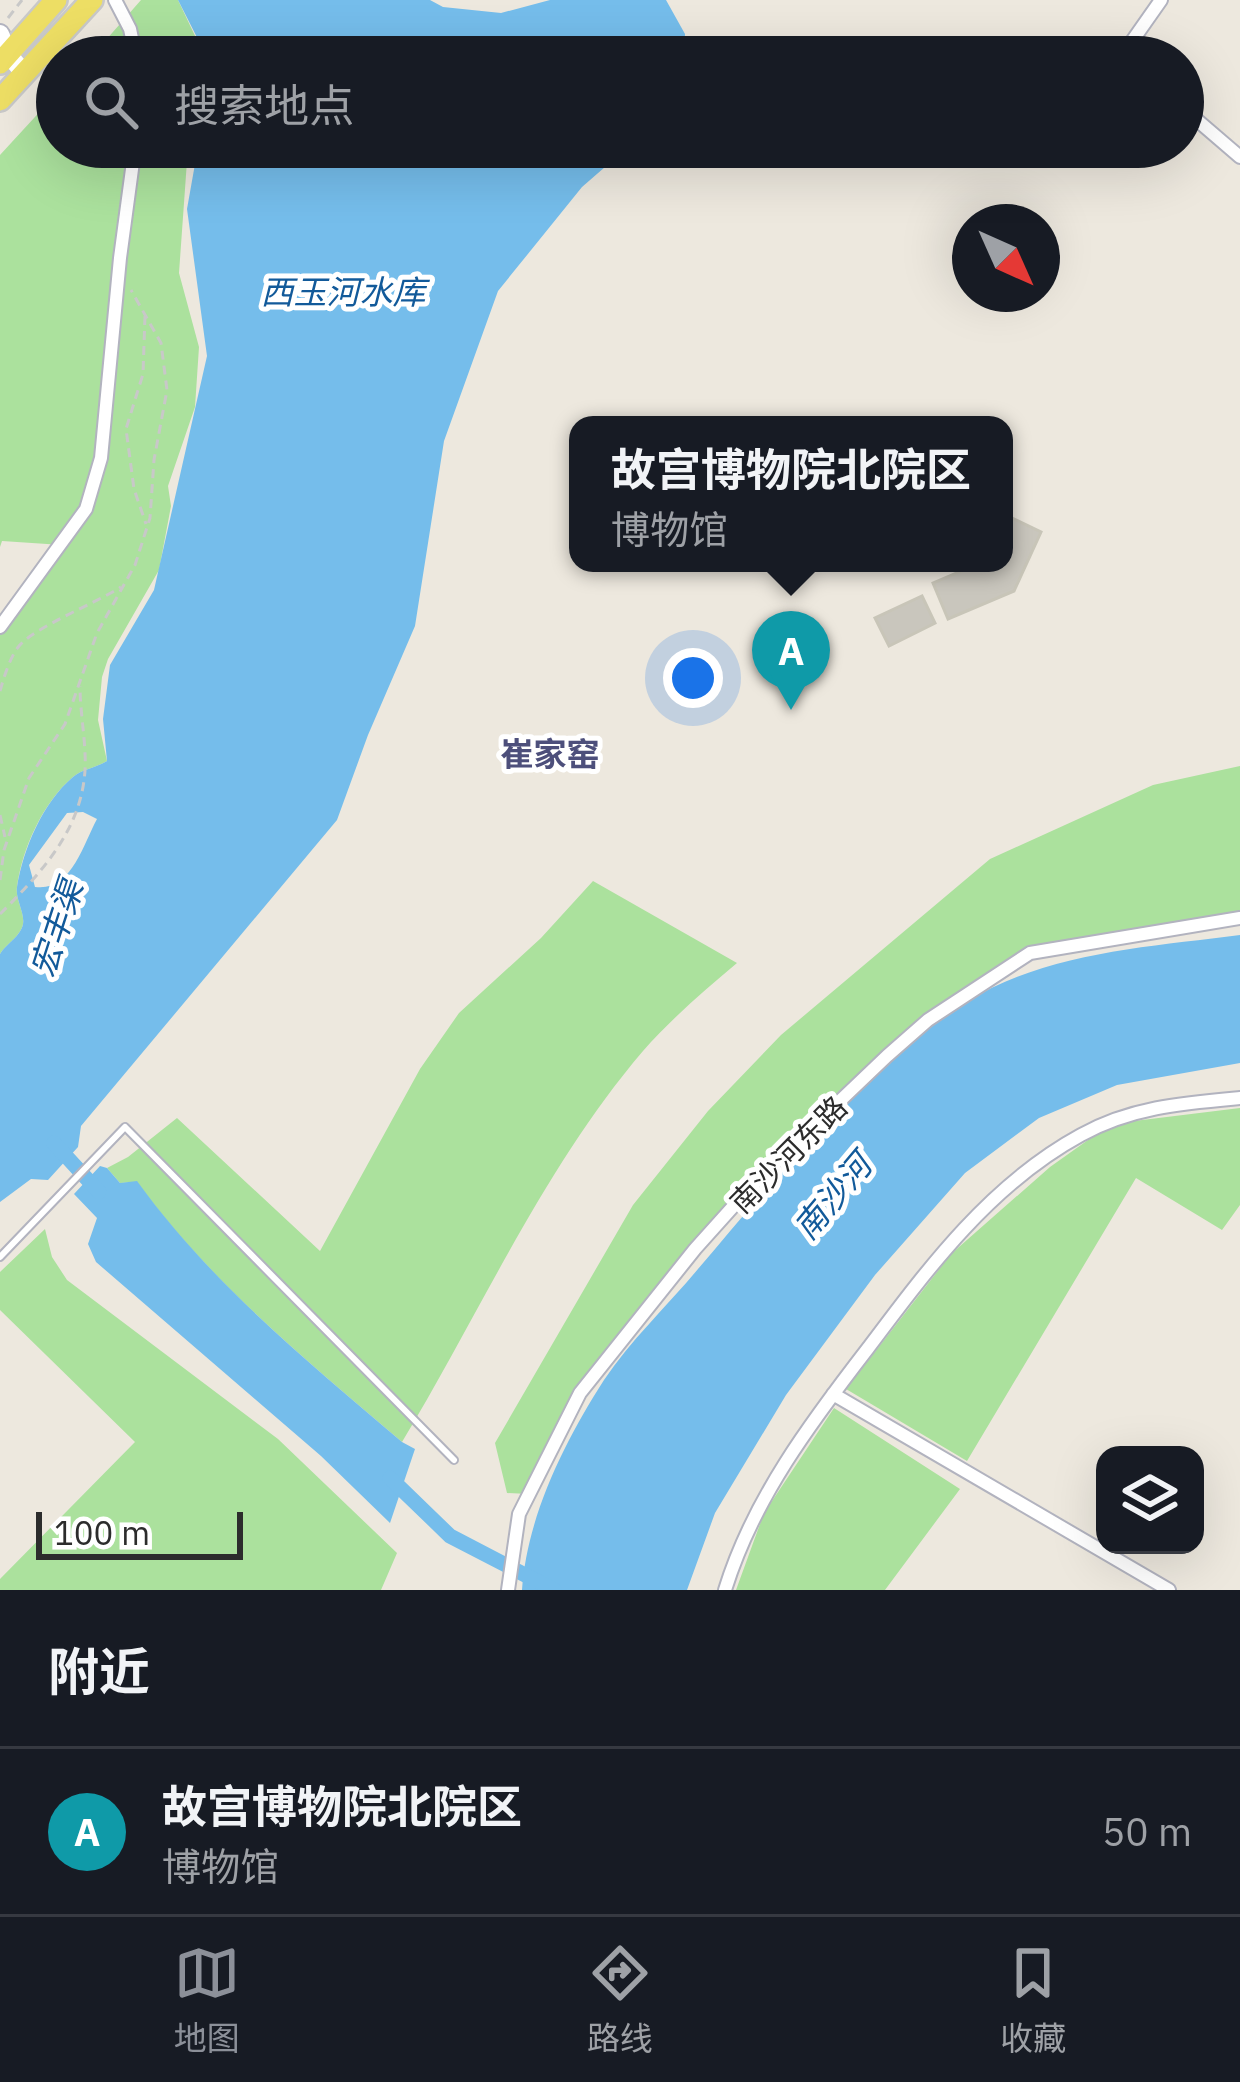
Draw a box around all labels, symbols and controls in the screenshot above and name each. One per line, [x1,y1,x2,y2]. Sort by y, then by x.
search box [36,36,1204,168]
icon: search [78,69,144,135]
text: 搜索地点 [174,76,354,134]
north arrow [952,204,1060,312]
water label: 西玉河水库 [261,270,431,313]
popup [569,416,1013,572]
text: 故宫博物院北院区 [611,440,971,498]
text: 博物馆 [611,504,728,555]
pin: A [752,611,830,710]
your location [663,648,723,708]
district label: 崔家窑 [501,732,600,775]
water label: 宏丰渠 [20,870,93,982]
street label: 南沙河东路 [722,1088,854,1220]
water label: 南沙河 [785,1145,879,1247]
map controls [1096,1446,1204,1554]
button: layers [1096,1446,1204,1554]
scale bar [36,1506,243,1559]
text: 100 m [54,1511,150,1554]
text: 附近 [48,1638,150,1704]
text: 故宫博物院北院区 [162,1777,522,1835]
text: A [74,1806,100,1857]
text: 50 m [1102,1806,1192,1857]
text: 博物馆 [162,1841,279,1892]
tab: 地图 [174,1940,240,2060]
tab: 路线 [587,1940,653,2060]
tab: 收藏 [1000,1940,1066,2060]

